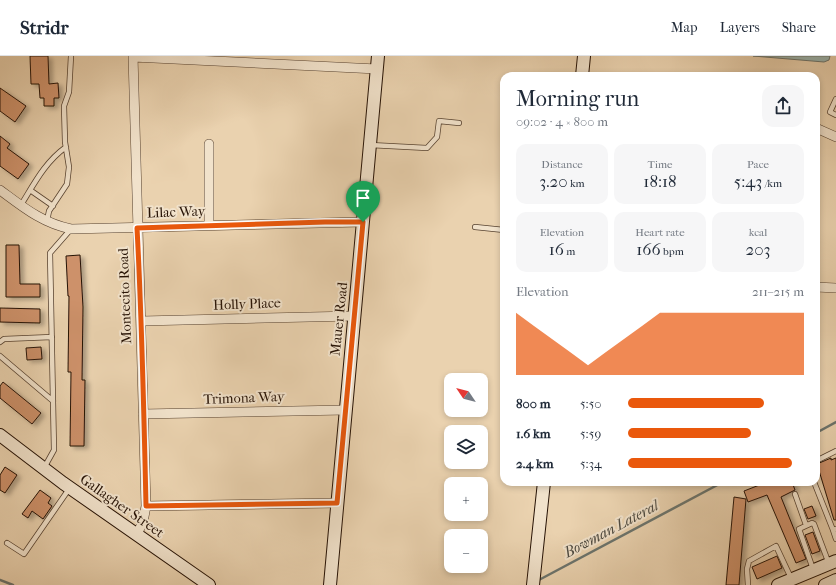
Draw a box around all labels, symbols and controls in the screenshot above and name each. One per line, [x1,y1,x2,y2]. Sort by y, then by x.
text: Stridr [20,17,69,39]
text: Map [671,19,698,36]
text: Layers [720,19,760,36]
text: Share [782,19,816,36]
button: share [762,85,804,127]
text: Morning run [516,86,639,112]
text: 09:02 · 4 × 800 m [516,114,608,129]
text: Distance [541,158,583,171]
text: Time [648,158,673,171]
text: Pace [747,158,769,171]
text: 3.20 [539,171,568,191]
text: 18:18 [643,171,677,191]
text: 5:43 [734,171,762,191]
text: km [568,177,585,190]
text: /km [762,177,782,190]
pin [346,181,380,222]
icon: arrive [352,187,374,209]
street label: Lilac Way [146,202,206,222]
text: Elevation [540,226,584,239]
text: Heart rate [635,226,685,239]
text: kcal [749,226,767,239]
text: 16 [549,239,564,259]
text: 166 [636,239,661,259]
text: 203 [745,239,771,259]
text: m [564,245,575,258]
text: bpm [661,245,684,258]
street label: Montecito Road [115,247,135,344]
street label: Mauer Road [327,281,351,357]
text: Elevation [516,284,569,299]
text: 211–215 m [752,284,804,299]
street label: Holly Place [213,294,281,314]
north arrow [444,373,488,417]
map controls [444,373,488,573]
street label: Trimona Way [203,388,285,408]
text: 800 m [516,396,550,411]
text: 5:50 [580,396,602,411]
button: layers [444,425,488,469]
text: 1.6 km [516,426,550,441]
text: 5:59 [580,426,601,441]
text: 2.4 km [516,456,553,471]
text: 5:34 [580,456,602,471]
street label: Gallagher Street [77,471,167,541]
button: + [444,477,488,521]
water label: Bowman Lateral [560,495,663,562]
button: − [444,529,488,573]

